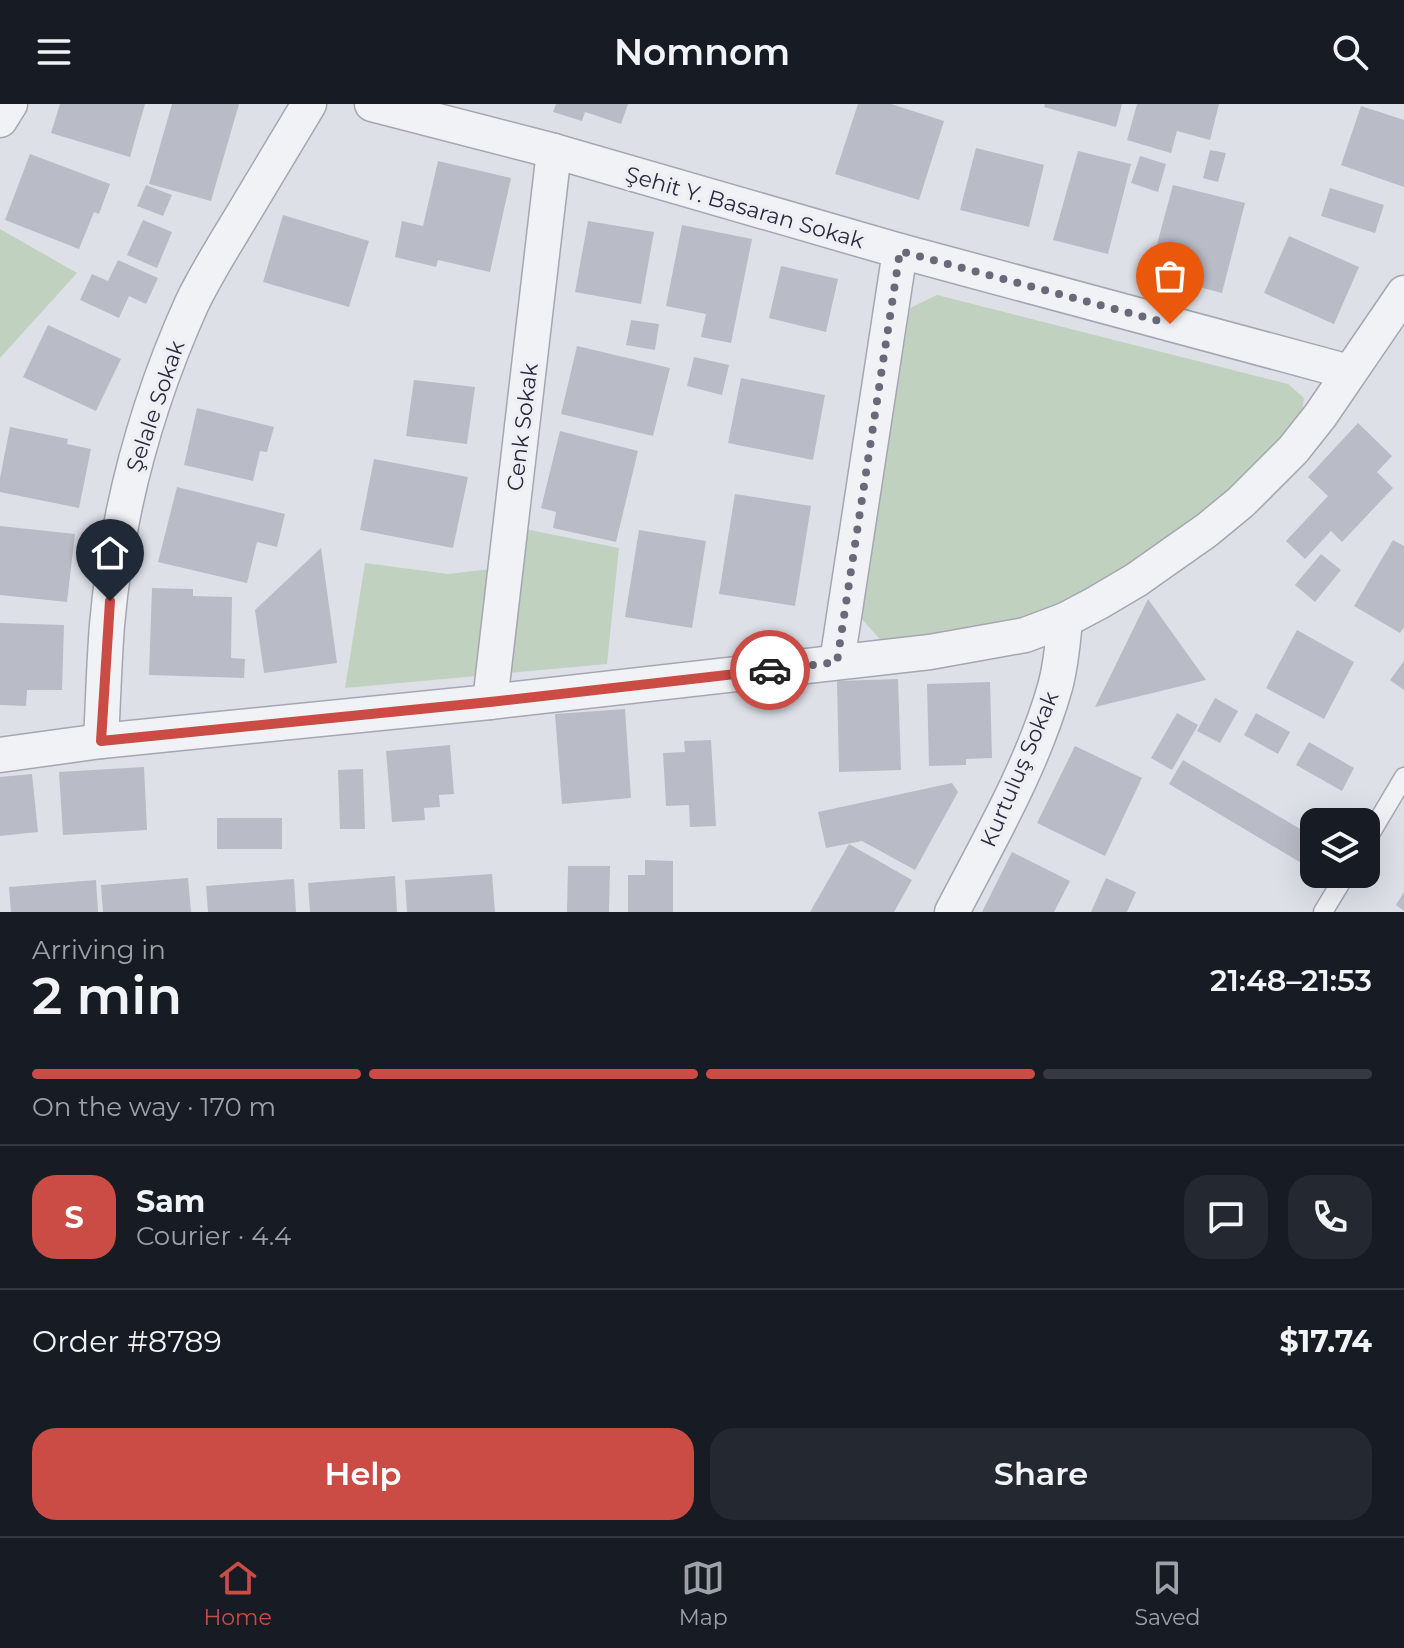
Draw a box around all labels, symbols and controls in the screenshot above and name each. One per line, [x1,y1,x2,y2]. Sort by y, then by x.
icon: menu [32,30,76,74]
text: Nomnom [614,30,790,74]
icon: search [1328,30,1372,74]
street label: Şehit Y. Basaran Sokak [622,160,868,255]
pin [1136,242,1204,324]
icon: bag [1148,254,1192,298]
street label: Şelale Sokak [120,336,191,475]
street label: Cenk Sokak [501,361,544,493]
pin [76,519,144,601]
icon: home [88,531,132,575]
courier [730,630,810,710]
icon: car [748,648,792,692]
street label: Kurtuluş Sokak [975,687,1065,851]
map controls [1300,808,1380,888]
button: layers [1300,808,1380,888]
text: Arriving in [32,934,166,966]
text: 21:48–21:53 [1210,962,1372,999]
text: 2 min [32,964,182,1027]
text: On the way · 170 m [32,1091,276,1123]
button: chat [1184,1175,1268,1259]
button: phone [1288,1175,1372,1259]
text: Sam [136,1183,205,1220]
text: S [64,1199,84,1236]
text: Courier · 4.4 [136,1220,291,1252]
text: Order #8789 [32,1323,222,1360]
text: $17.74 [1280,1323,1372,1360]
button: Help [32,1428,694,1520]
button: Share [710,1428,1372,1520]
tab: Home [203,1556,272,1631]
tab: Map [679,1556,728,1631]
tab: Saved [1134,1556,1201,1631]

